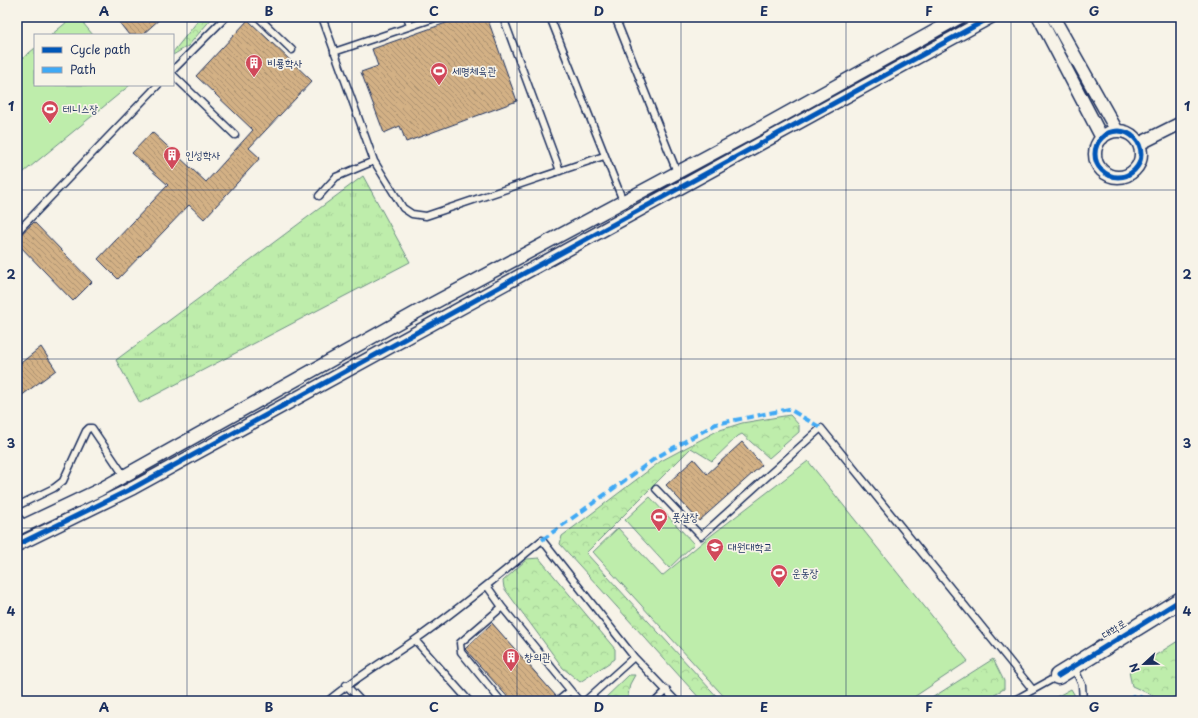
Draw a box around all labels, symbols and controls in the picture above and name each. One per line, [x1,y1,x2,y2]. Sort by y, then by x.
text: A [99,1,109,20]
text: B [265,1,274,20]
text: C [429,1,439,20]
text: D [594,1,604,20]
text: E [760,1,768,20]
text: F [925,1,933,20]
text: G [1089,1,1099,20]
legend [34,34,174,86]
text: Cycle path [70,40,131,58]
building icon: 비룡학사 [244,53,264,78]
place label: 비룡학사 [267,54,303,71]
text: Path [70,60,96,78]
sports icon: 세명체육관 [429,61,449,86]
place label: 세명체육관 [452,62,496,79]
text: 1 [8,96,14,115]
text: 1 [1184,96,1190,115]
sports icon: 테니스장 [40,99,60,124]
place label: 테니스장 [63,100,99,117]
building icon: 인성학사 [162,145,182,170]
place label: 인성학사 [185,146,221,163]
text: 2 [6,264,16,283]
text: 2 [1182,264,1192,283]
text: 3 [7,433,16,452]
text: 3 [1183,433,1192,452]
sports icon: 풋살장 [649,507,669,532]
place label: 풋살장 [672,508,699,525]
school or university icon: 대원대학교 [705,537,725,562]
place label: 대원대학교 [728,538,772,555]
sports icon: 운동장 [769,563,789,588]
place label: 운동장 [792,564,819,581]
text: 4 [7,601,16,620]
text: 4 [1183,601,1192,620]
street label: 대학로 [1098,614,1130,643]
north arrow [1124,644,1164,684]
building icon: 창의관 [501,647,521,672]
place label: 창의관 [524,648,551,665]
text: N [1125,660,1144,675]
text: A [99,697,109,716]
text: B [265,697,274,716]
text: C [429,697,439,716]
text: D [594,697,604,716]
text: E [760,697,768,716]
text: F [925,697,933,716]
text: G [1089,697,1099,716]

